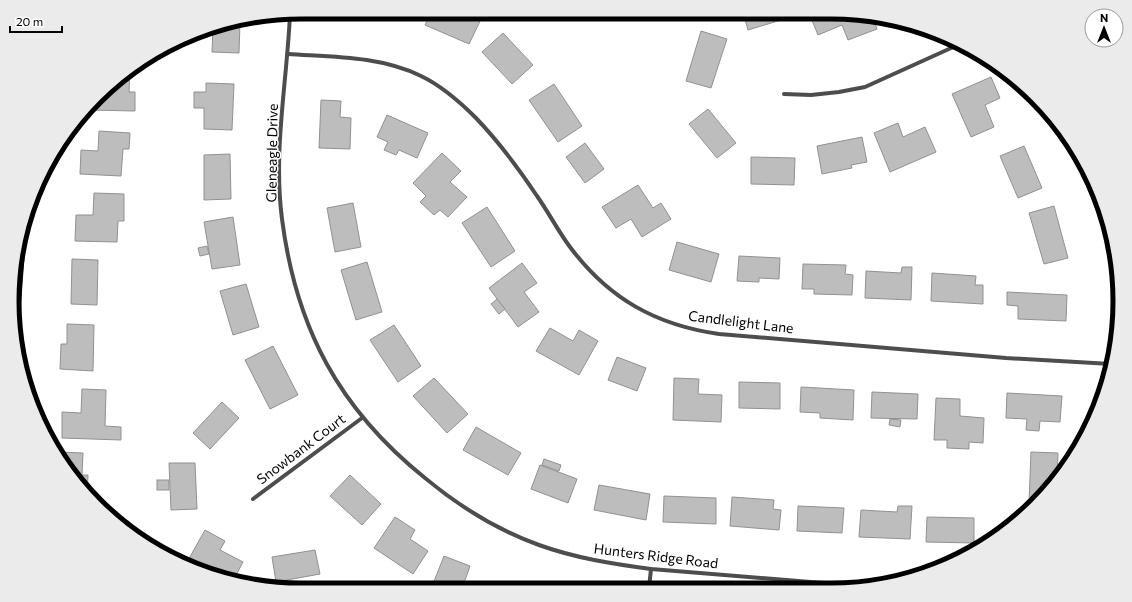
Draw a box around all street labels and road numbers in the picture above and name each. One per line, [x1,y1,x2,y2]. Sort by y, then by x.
street label: Gleneagle Drive [262,103,281,203]
street label: Candlelight Lane [687,307,795,336]
street label: Snowbank Court [253,410,349,487]
street label: Hunters Ridge Road [593,539,719,572]

